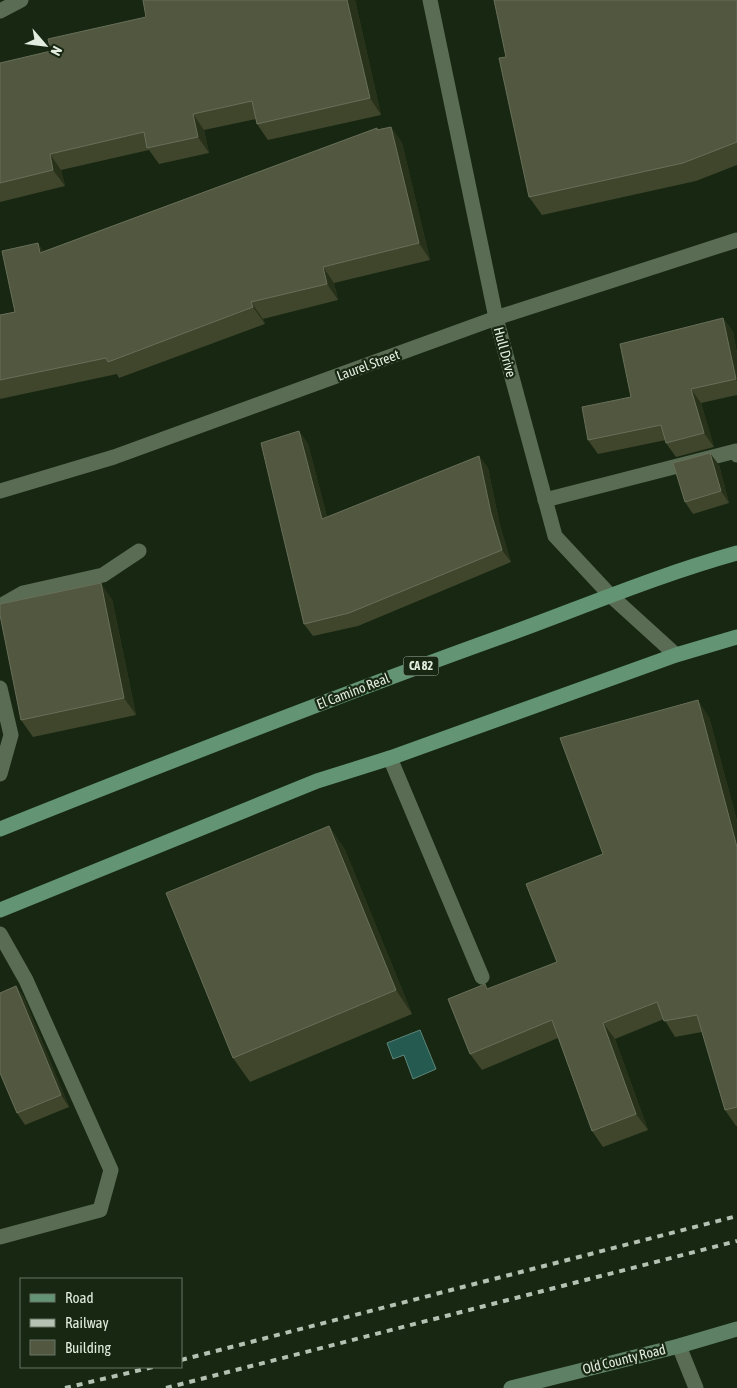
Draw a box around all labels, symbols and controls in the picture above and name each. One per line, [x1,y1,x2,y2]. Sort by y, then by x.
north arrow [20,20,70,70]
text: N [47,44,65,59]
street label: Hull Drive [491,325,519,379]
street label: Laurel Street [334,346,402,384]
road number: CA 82 [404,656,438,676]
street label: El Camino Real [314,670,392,712]
legend [20,1278,182,1368]
text: Road [65,1289,94,1306]
text: Railway [65,1314,109,1331]
text: Building [65,1339,111,1356]
street label: Old County Road [581,1341,667,1377]

